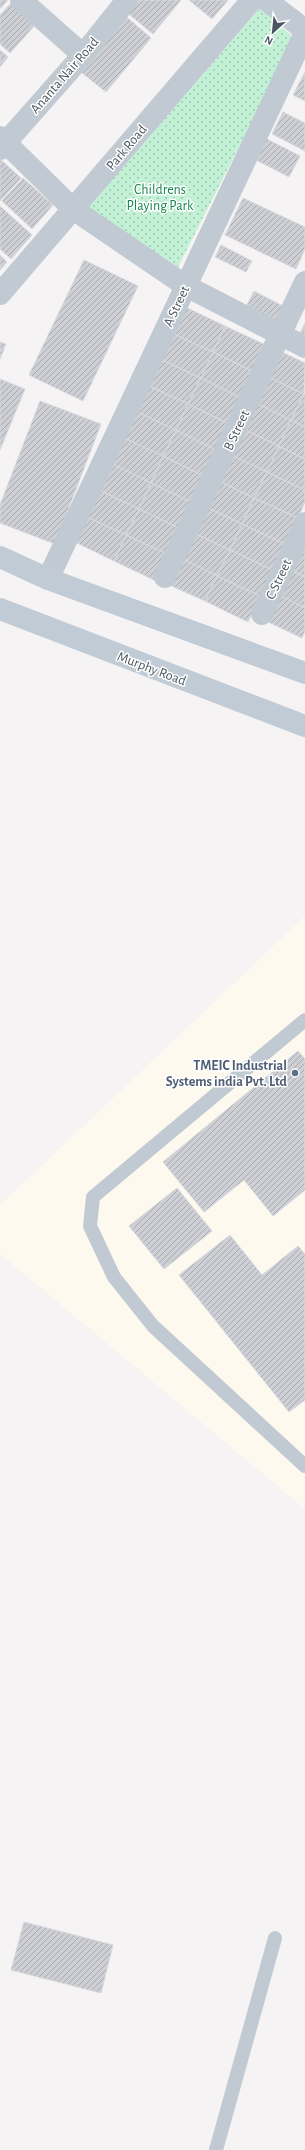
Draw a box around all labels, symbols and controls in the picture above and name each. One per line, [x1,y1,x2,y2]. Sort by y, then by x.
north arrow [253,12,293,52]
text: N [263,34,275,47]
street label: Ananta Nair Road [28,35,101,116]
street label: Park Road [104,122,150,173]
park label: Childrens Playing Park [127,183,194,213]
street label: A Street [161,283,193,329]
street label: B Street [222,408,253,453]
street label: C Street [264,557,294,602]
street label: Murphy Road [115,649,188,688]
place label: TMEIC Industrial Systems india Pvt. Ltd [166,1059,288,1089]
marker: TMEIC Industrial Systems india Pvt. Ltd [290,1068,300,1078]

